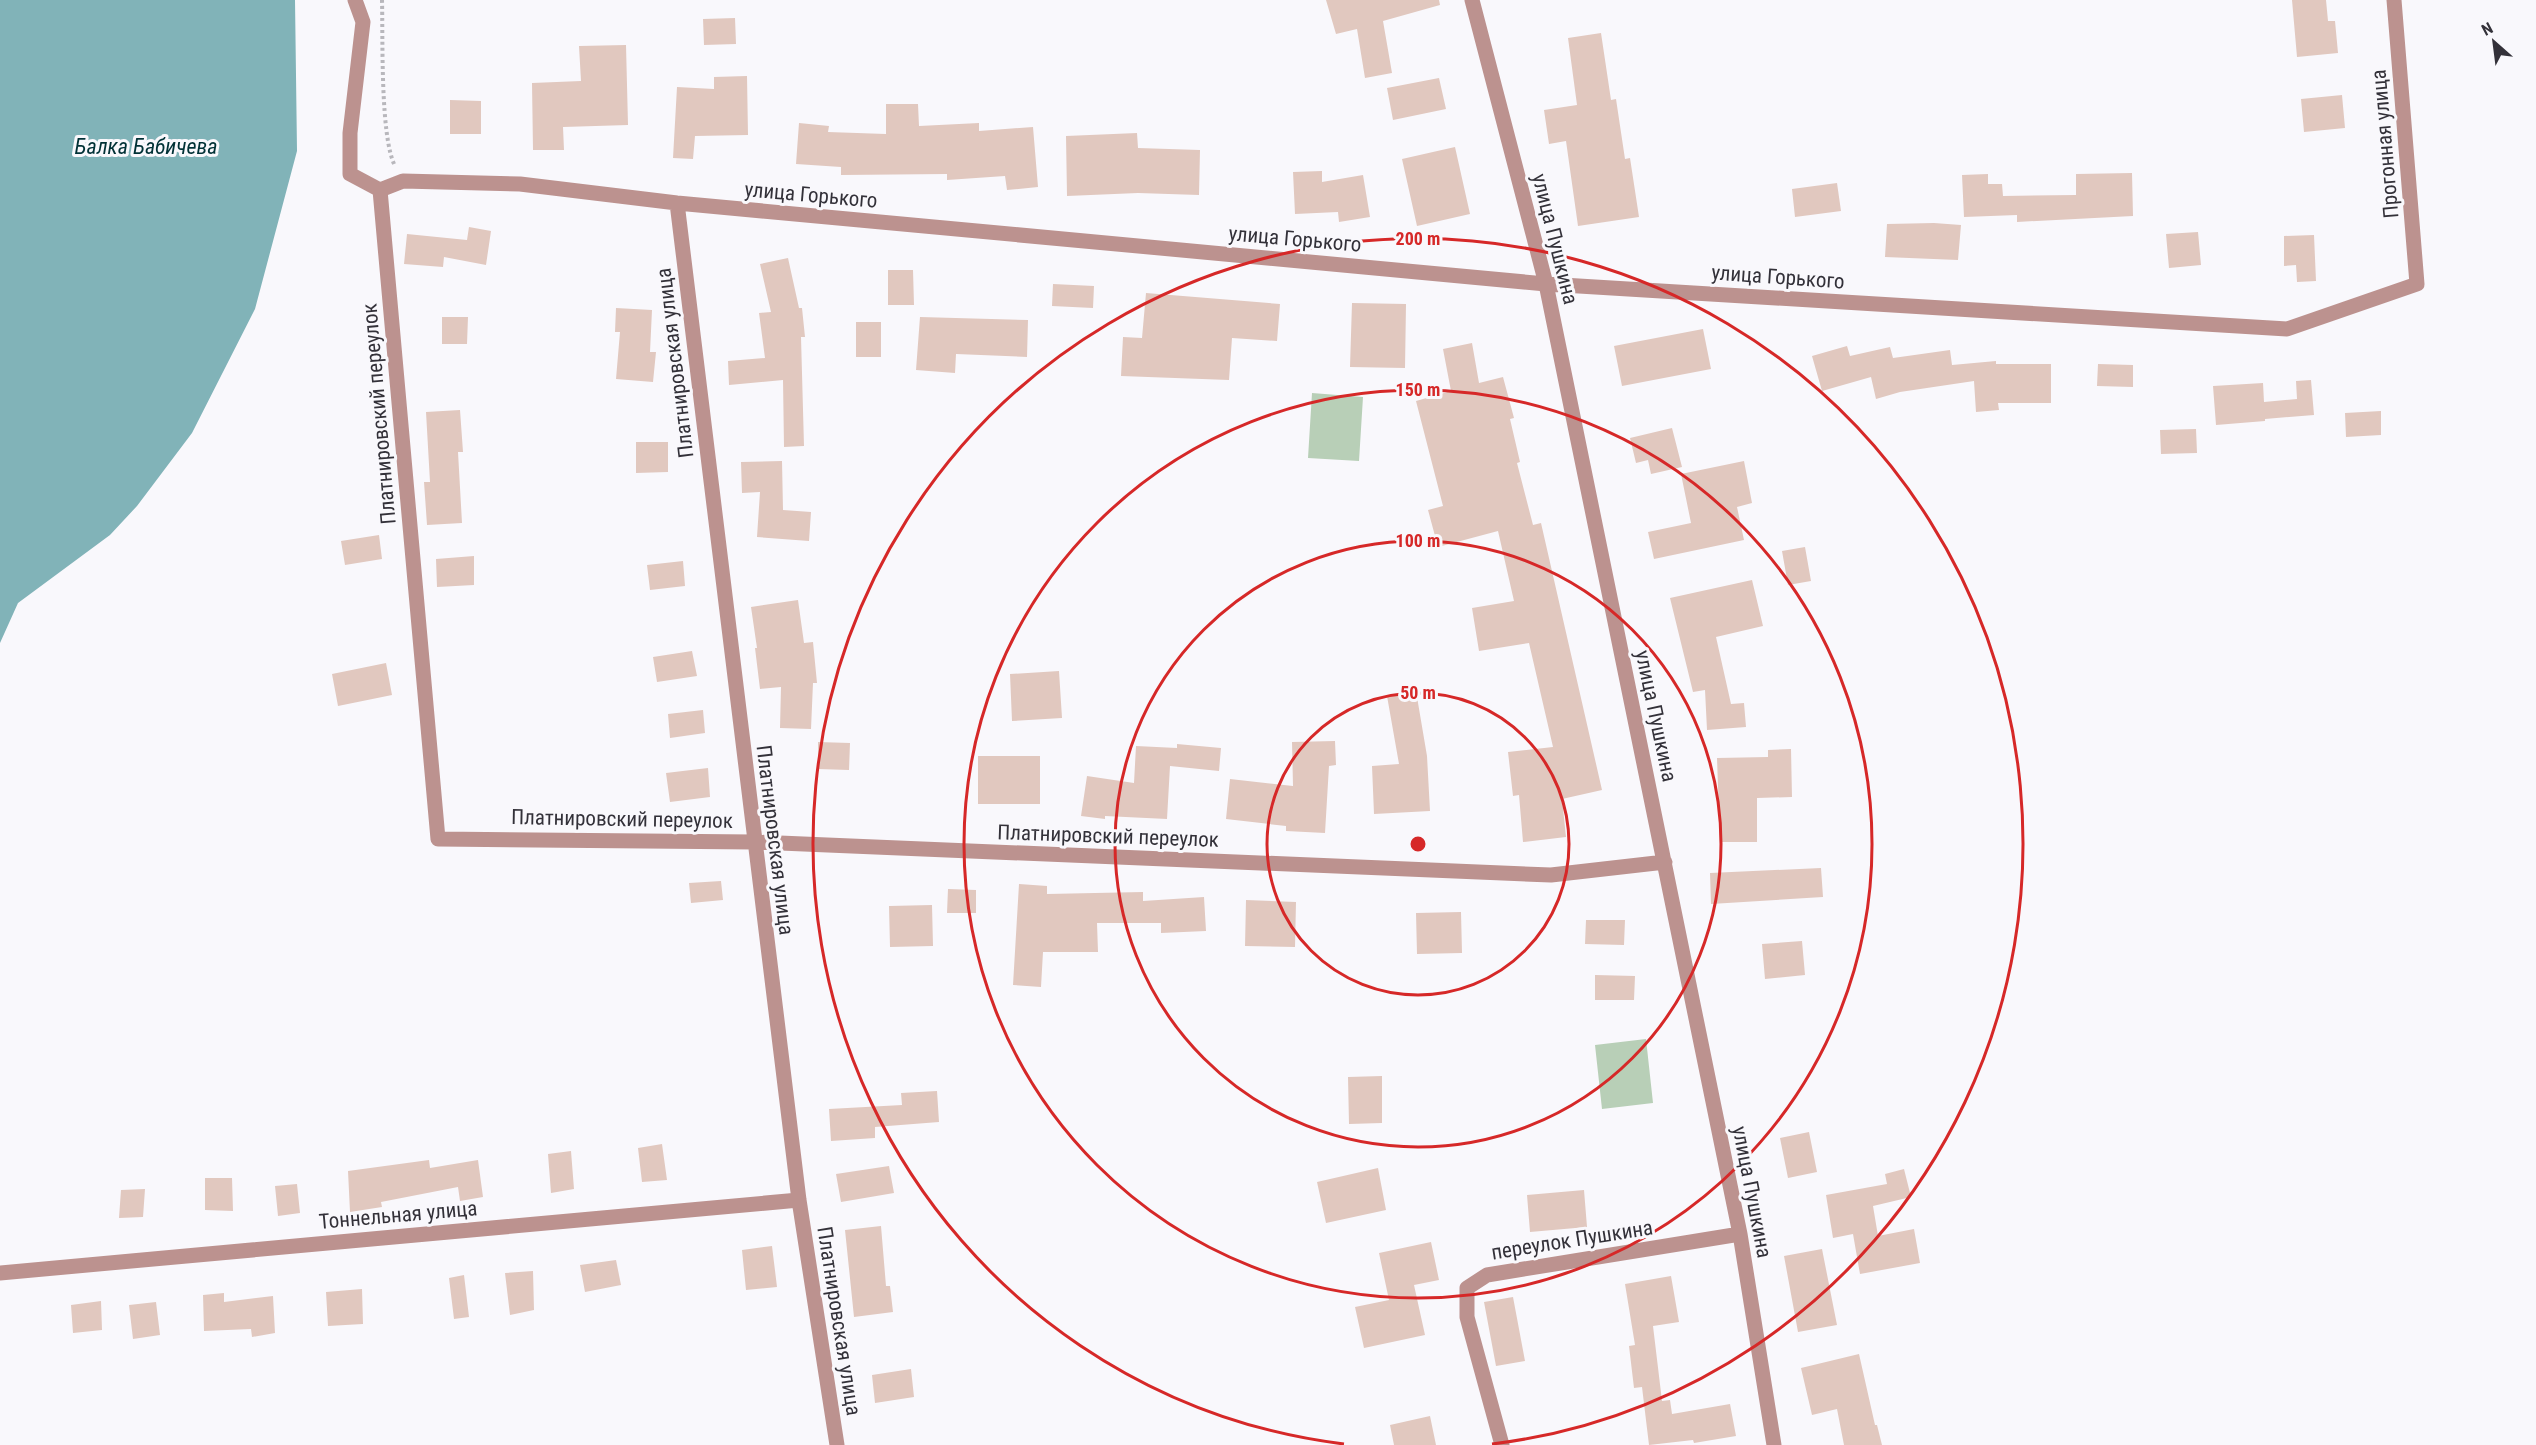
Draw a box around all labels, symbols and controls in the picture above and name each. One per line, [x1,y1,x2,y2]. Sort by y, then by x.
north arrow [2464,12,2524,72]
text: N [2478,19,2496,40]
street label: Прогонная улица [2367,69,2403,219]
water label: Балка Бабичева [75,134,217,159]
street label: улица Пушкина [1527,171,1583,307]
street label: улица Горького [743,177,879,213]
street label: улица Горького [1227,221,1363,257]
text: 200 m [1396,228,1440,249]
street label: улица Горького [1711,260,1845,294]
street label: Платнировская улица [651,267,699,459]
street label: Платнировский переулок [357,303,401,525]
text: 150 m [1396,379,1440,400]
text: 100 m [1396,530,1440,551]
street label: улица Пушкина [1630,648,1682,784]
text: 50 m [1400,682,1436,703]
street label: Платнировская улица [751,744,799,936]
street label: Платнировский переулок [511,805,733,833]
street label: Платнировский переулок [997,820,1219,852]
centre of rings [1408,834,1428,854]
street label: улица Пушкина [1727,1124,1777,1260]
street label: Тоннельная улица [318,1196,478,1234]
street label: переулок Пушкина [1490,1215,1654,1265]
street label: Платнировская улица [812,1225,866,1417]

